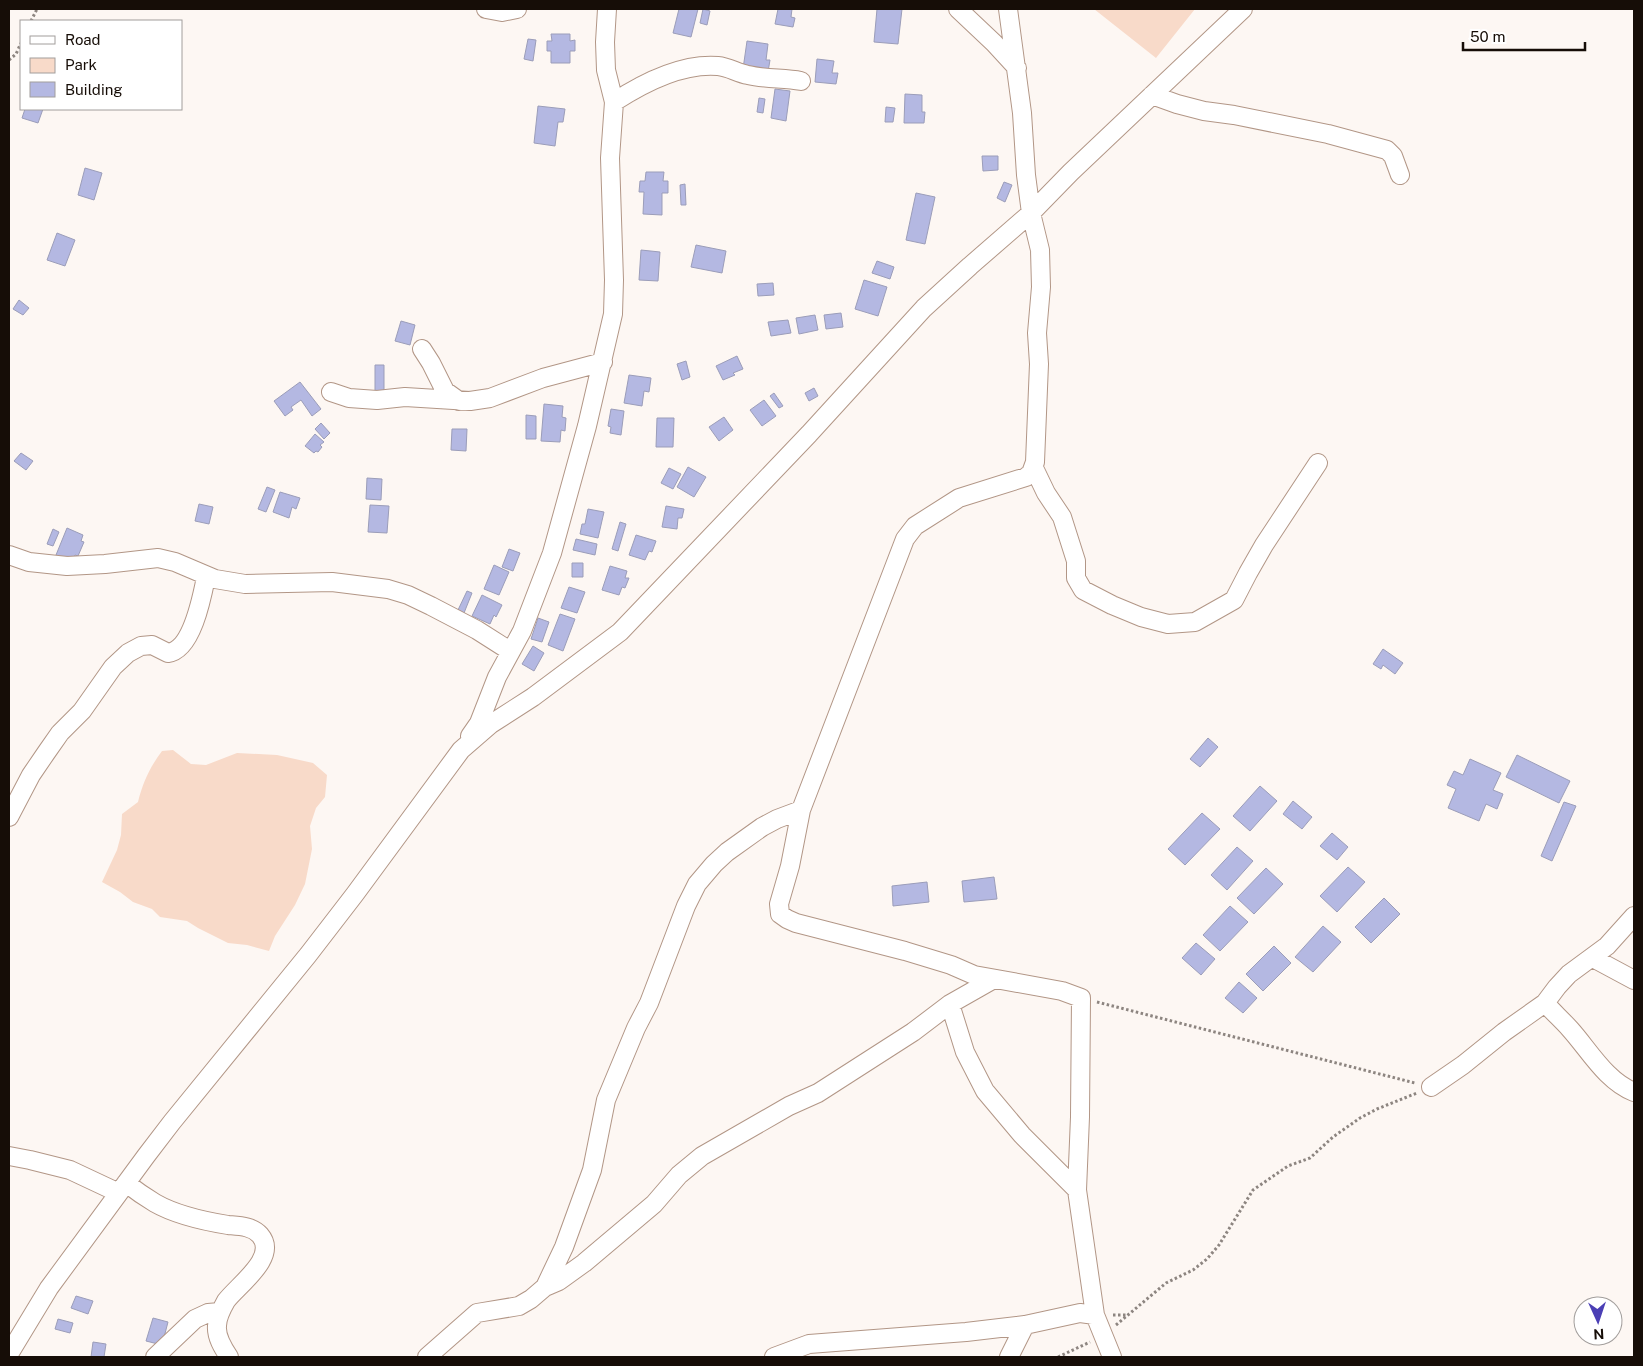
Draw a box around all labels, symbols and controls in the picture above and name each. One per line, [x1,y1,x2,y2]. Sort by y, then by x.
legend [20,20,182,110]
scale bar [1463,20,1586,52]
text: 50 m [1470,28,1505,45]
text: Road [65,31,101,48]
text: Park [65,56,97,73]
text: Building [65,81,123,98]
north arrow [1573,1296,1623,1346]
text: N [1593,1326,1605,1342]

